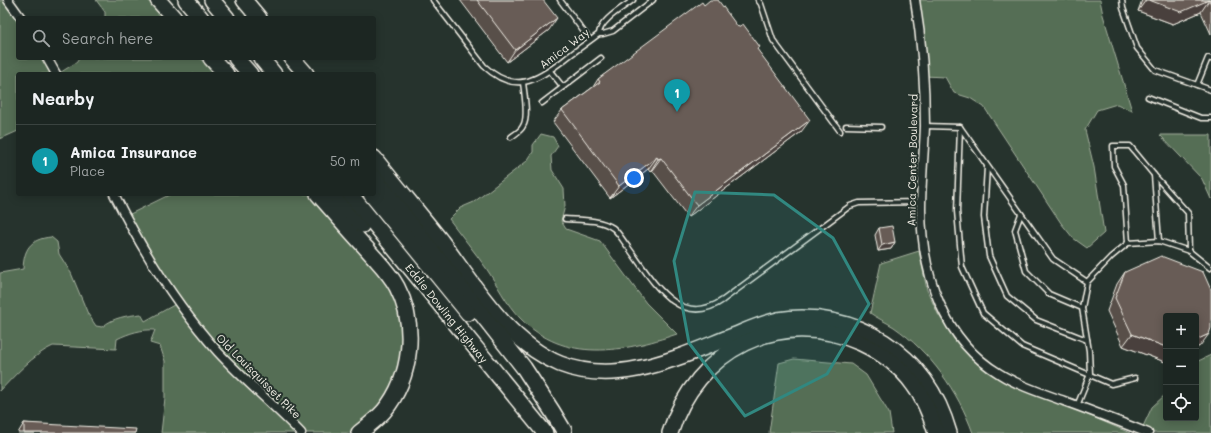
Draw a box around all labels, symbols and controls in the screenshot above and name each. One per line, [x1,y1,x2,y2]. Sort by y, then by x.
search box [16,16,376,60]
street label: Amica Way [536,24,592,72]
icon: search [30,27,52,49]
text: Search here [62,28,153,48]
pin: 1 [664,79,690,112]
text: Nearby [32,87,94,109]
street label: Amica Center Boulevard [903,94,921,226]
text: Amica Insurance [70,142,197,162]
text: 1 [42,152,48,169]
text: 50 m [330,152,360,169]
text: Place [70,162,105,179]
your location [624,168,644,188]
street label: Eddie Dowling Highway [402,260,492,366]
map controls [1163,313,1199,421]
button: + [1163,313,1199,349]
street label: Old Louisquisset Pike [213,330,305,422]
button: − [1163,349,1199,385]
button: locate [1163,385,1199,421]

